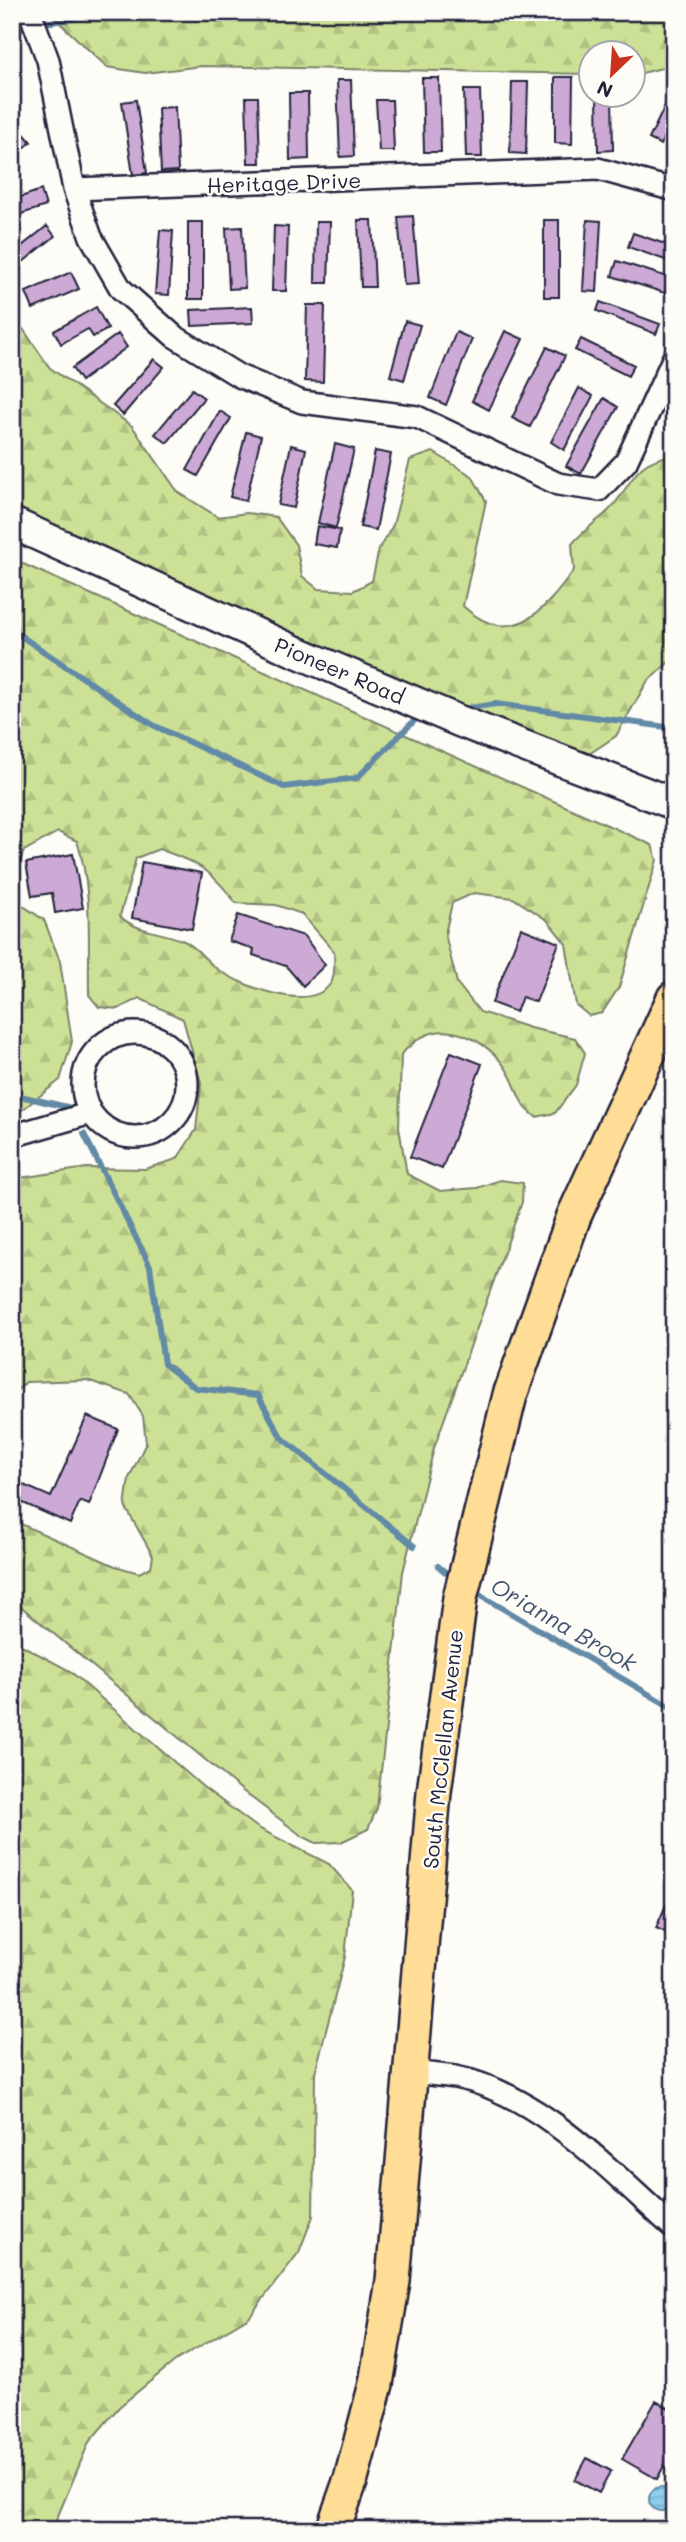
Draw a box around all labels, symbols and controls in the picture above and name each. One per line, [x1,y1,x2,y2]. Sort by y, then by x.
north arrow [578,38,648,108]
text: N [593,75,616,104]
street label: Heritage Drive [206,166,362,198]
street label: Pioneer Road [271,630,409,710]
water label: Orianna Brook [486,1570,643,1678]
street label: South McClellan Avenue [416,1628,468,1870]

